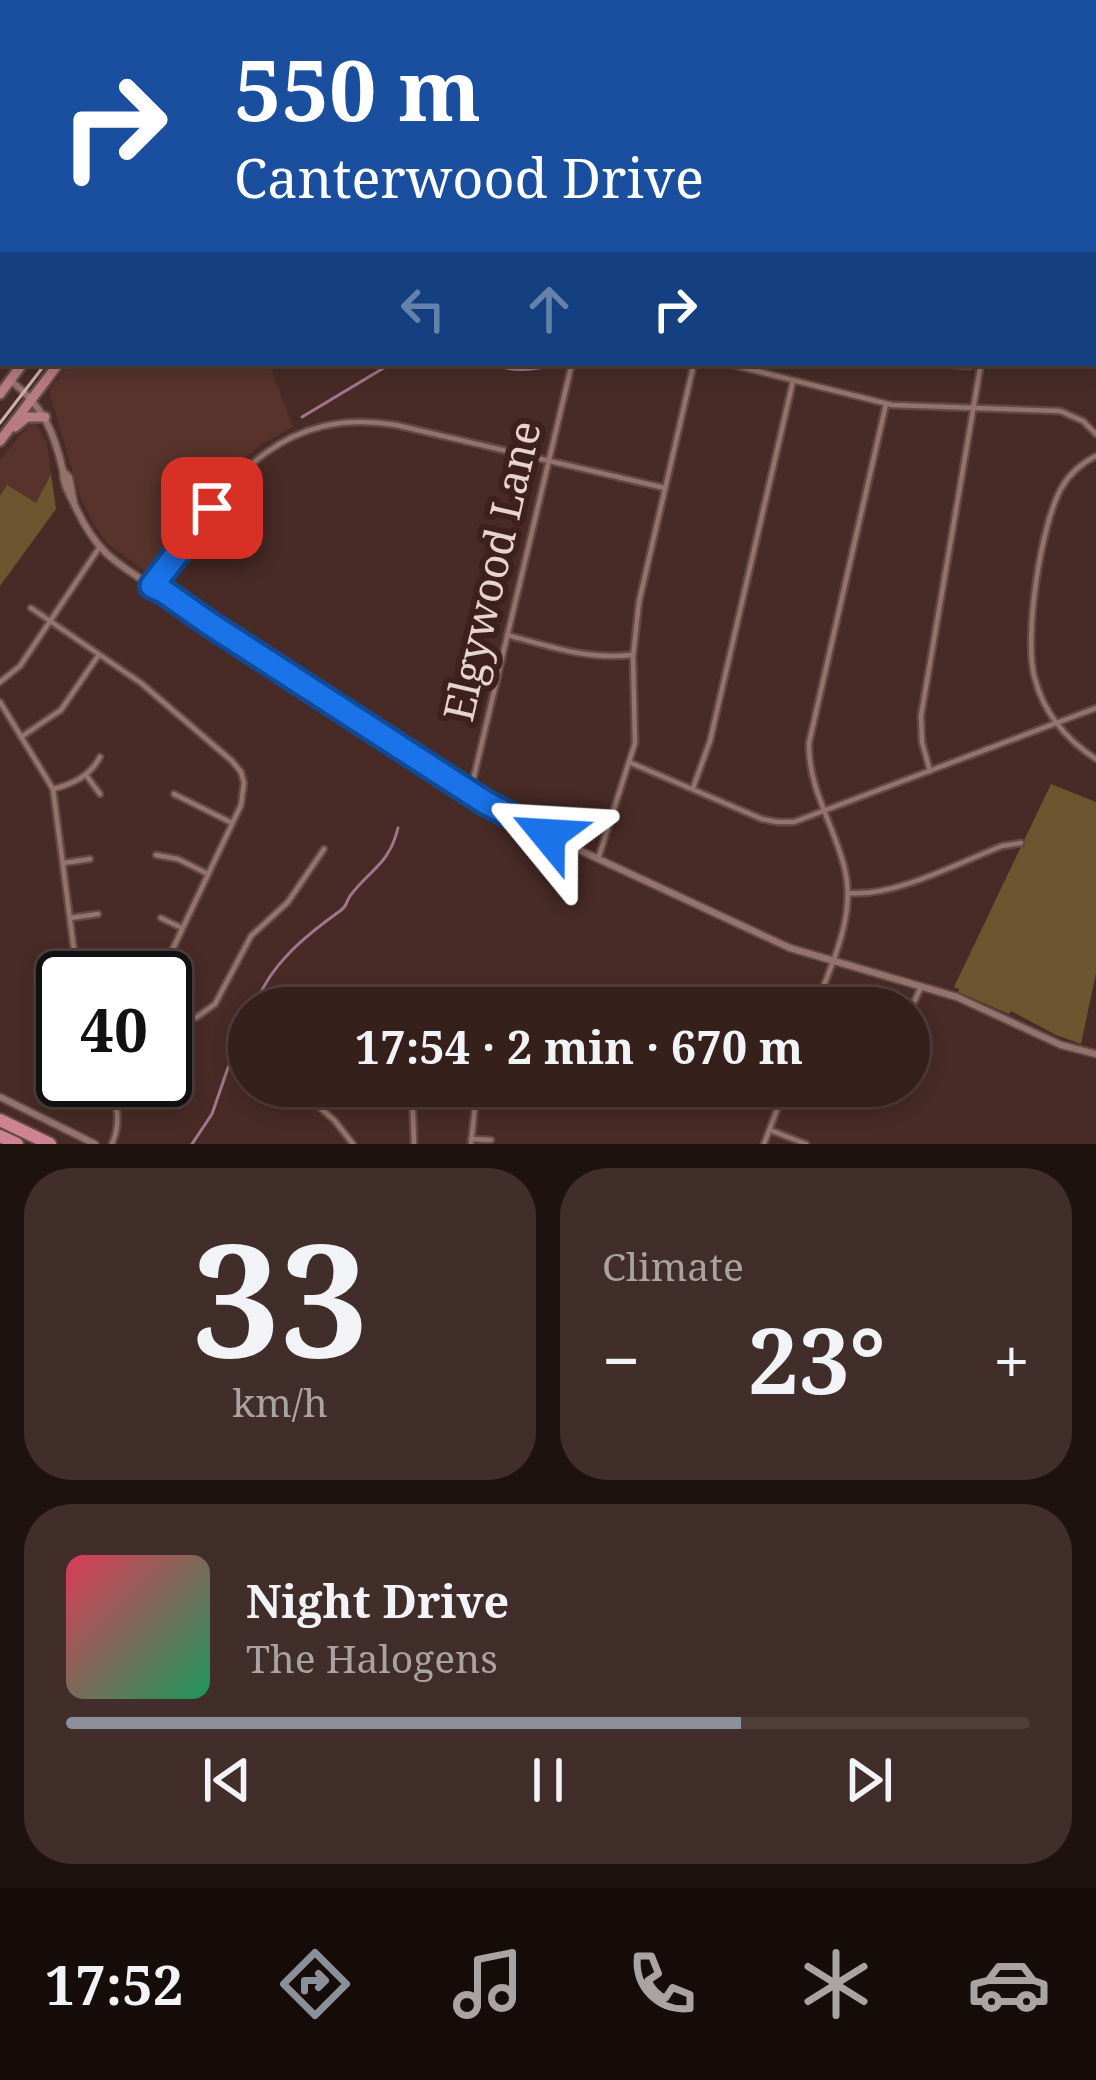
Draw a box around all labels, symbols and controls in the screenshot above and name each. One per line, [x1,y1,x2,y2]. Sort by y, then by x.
text: 550 m [234,31,481,146]
icon: right [36,48,192,204]
text: Canterwood Drive [234,140,704,214]
icon: left [390,276,456,342]
icon: ahead [516,276,582,342]
icon: right [642,276,708,342]
street label: Elgywood Lane [428,415,553,726]
pin [161,457,263,559]
icon: arrive [179,475,245,541]
position arrow [485,772,611,898]
speed limit sign: 40 [36,951,192,1107]
text: 17:54 · 2 min · 670 m [355,1016,803,1077]
text: 33 [192,1190,368,1403]
text: Climate [602,1239,744,1292]
text: 23° [748,1298,886,1420]
text: − [602,1314,640,1404]
text: + [993,1314,1030,1404]
text: km/h [232,1375,328,1428]
text: Night Drive [246,1570,509,1631]
text: The Halogens [246,1631,498,1684]
icon: previous [194,1747,260,1813]
icon: pause [515,1747,581,1813]
icon: next [836,1747,902,1813]
icon: directions [273,1942,357,2026]
icon: music [446,1942,530,2026]
icon: phone [620,1942,704,2026]
icon: climate [794,1942,878,2026]
icon: car [967,1942,1051,2026]
text: 17:52 [45,1947,183,2021]

